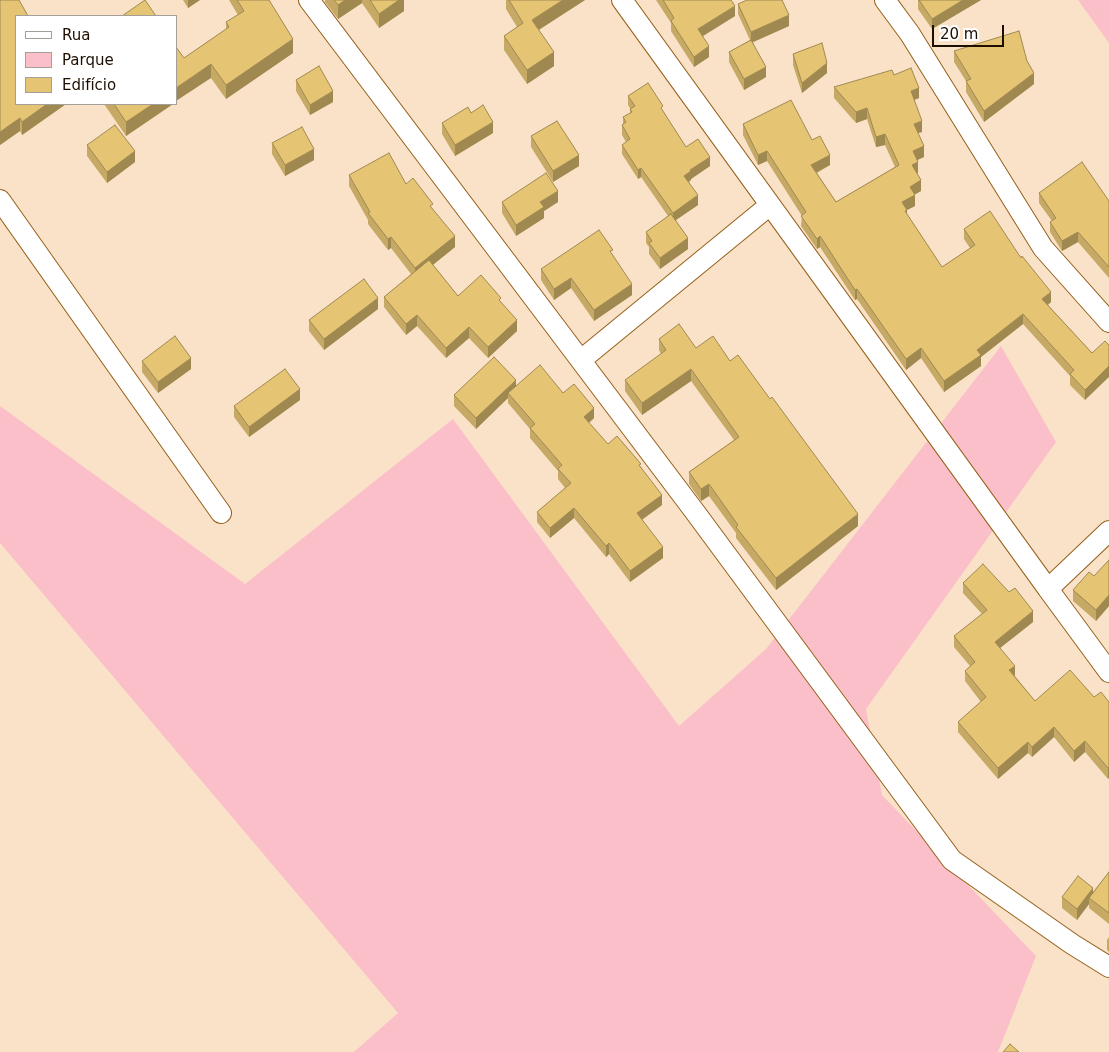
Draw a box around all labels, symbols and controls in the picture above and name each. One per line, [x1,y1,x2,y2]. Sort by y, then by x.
legend [15,15,178,105]
scale bar [934,15,1006,47]
text: 20 m [940,25,978,43]
text: Rua [62,26,90,44]
text: Parque [62,51,114,69]
text: Edifício [62,76,116,94]

